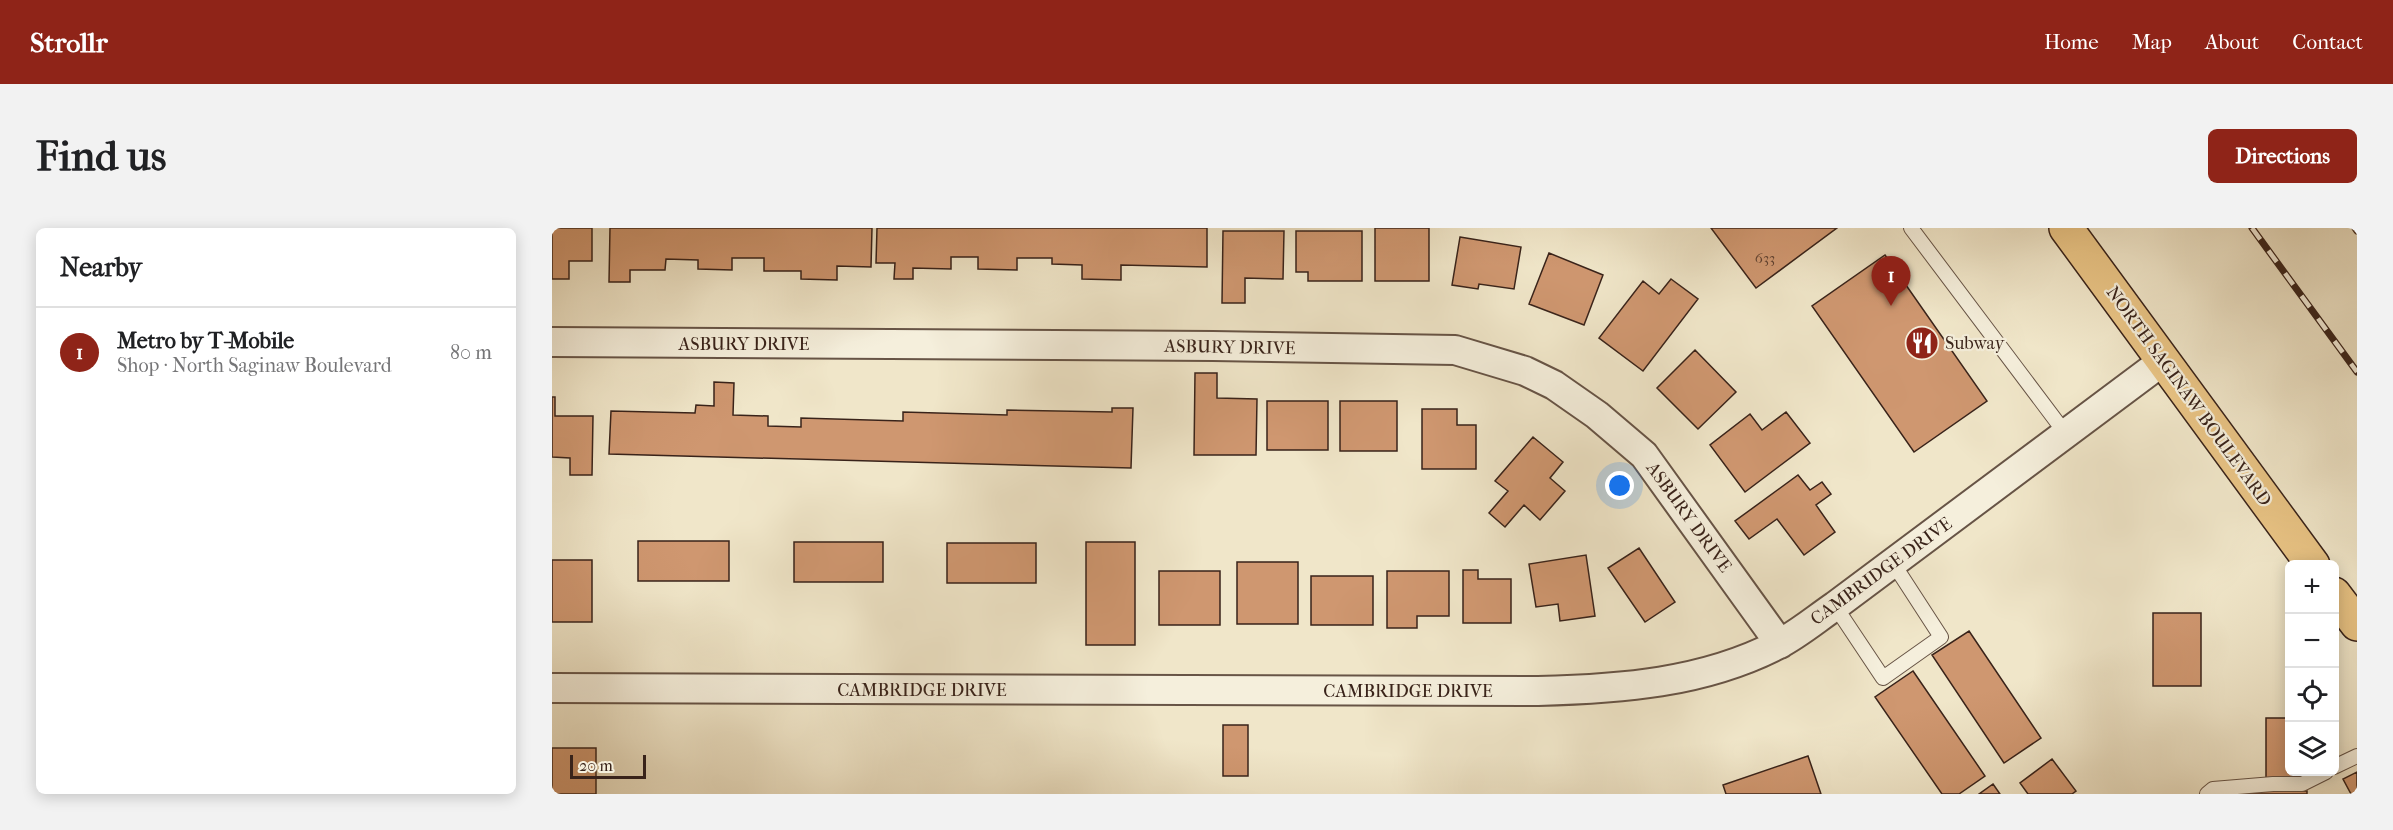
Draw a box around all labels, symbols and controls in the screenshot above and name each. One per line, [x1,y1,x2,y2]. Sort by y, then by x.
text: Strollr [30,26,108,59]
text: Home [2044,30,2099,54]
text: Map [2132,30,2172,54]
text: About [2205,30,2259,54]
text: Contact [2292,30,2363,54]
button: Directions [2208,129,2357,183]
text: Find us [36,132,166,181]
house number: 633 [1755,249,1775,267]
text: Nearby [60,252,142,283]
pin: 1 [1872,256,1910,306]
street label: NORTH SAGINAW BOULEVARD [2102,282,2275,510]
restaurant icon: Subway [1904,325,1940,361]
text: Metro by T-Mobile [117,328,294,354]
place label: Subway [1945,333,2006,354]
street label: ASBURY DRIVE [677,334,810,355]
street label: ASBURY DRIVE [1163,336,1296,359]
text: 1 [76,341,83,364]
text: 80 m [450,341,492,364]
text: Shop · North Saginaw Boulevard [117,354,392,377]
street label: ASBURY DRIVE [1641,457,1736,576]
your location [1605,471,1634,500]
street label: CAMBRIDGE DRIVE [1807,513,1956,630]
map controls [2285,560,2339,776]
button: + [2285,560,2339,614]
button: − [2285,614,2339,668]
button: locate [2285,668,2339,722]
street label: CAMBRIDGE DRIVE [837,680,1007,701]
street label: CAMBRIDGE DRIVE [1323,681,1493,702]
button: layers [2285,722,2339,776]
scale bar [570,752,646,780]
text: 20 m [579,756,613,775]

